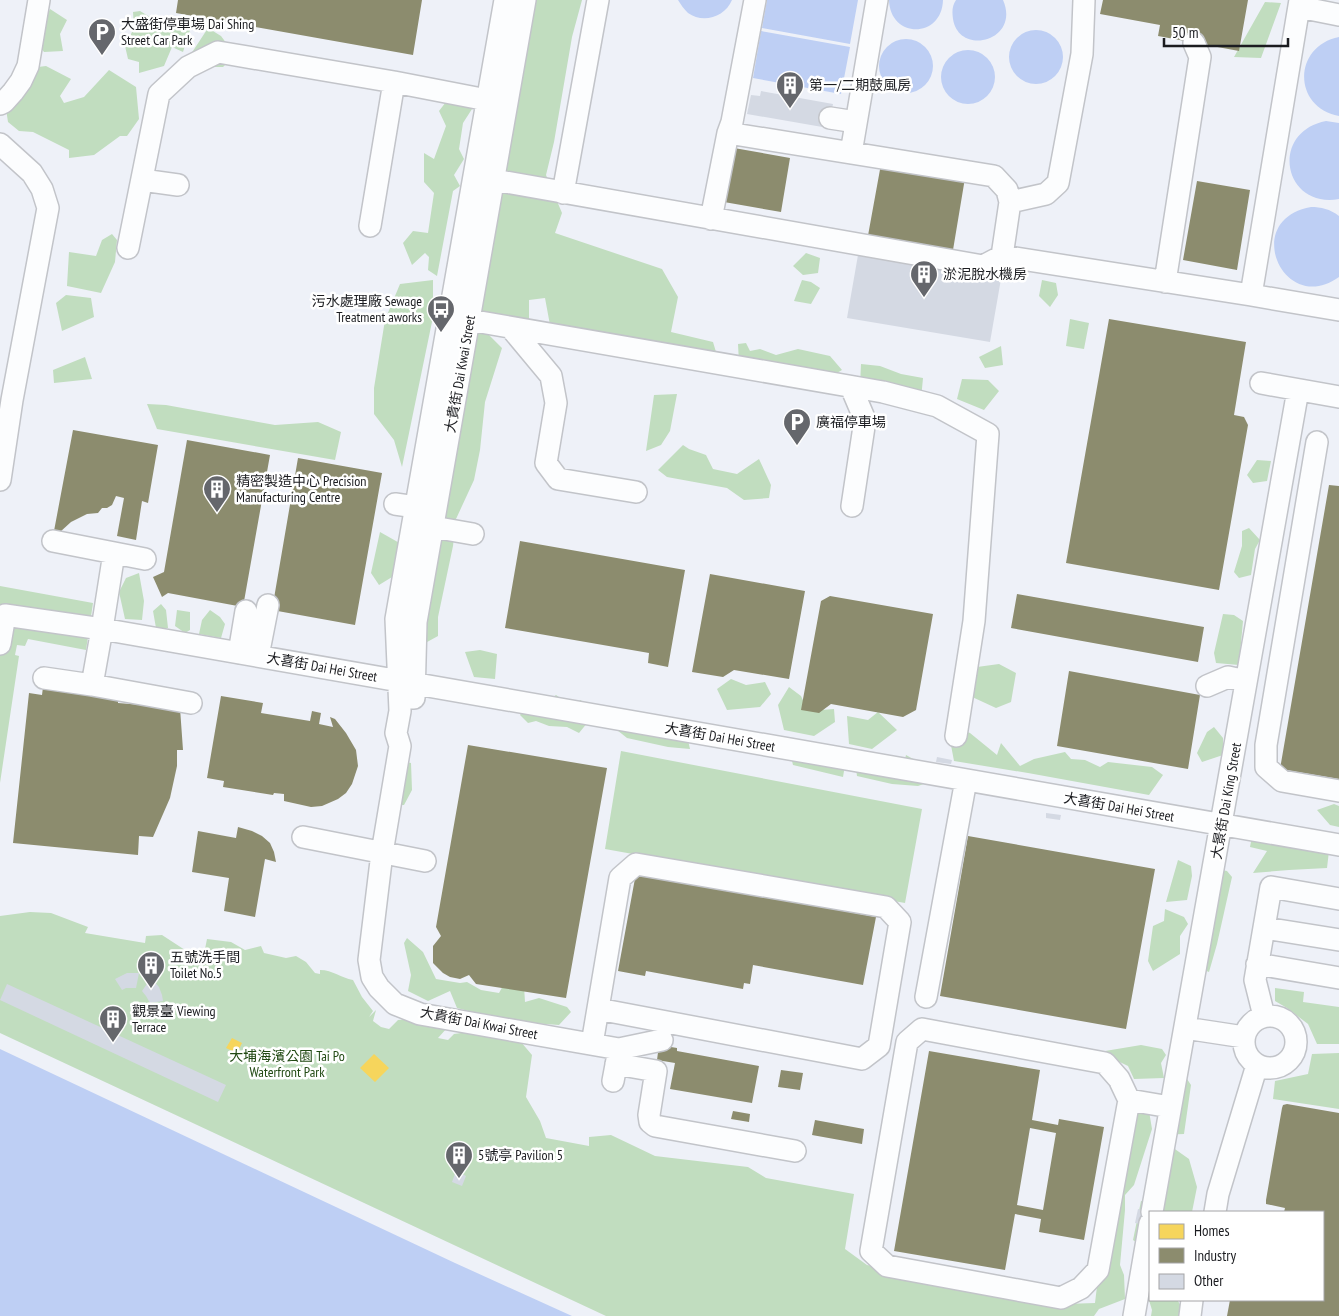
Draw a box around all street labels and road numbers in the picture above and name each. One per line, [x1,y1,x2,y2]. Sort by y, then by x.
street label: 大貴街 Dai Kwai Street [441,314,479,434]
street label: 大喜街 Dai Hei Street [265,648,379,686]
street label: 大喜街 Dai Hei Street [663,718,777,756]
street label: 大景街 Dai King Street [1207,741,1245,861]
street label: 大喜街 Dai Hei Street [1062,788,1176,826]
street label: 大貴街 Dai Kwai Street [419,1003,539,1043]

